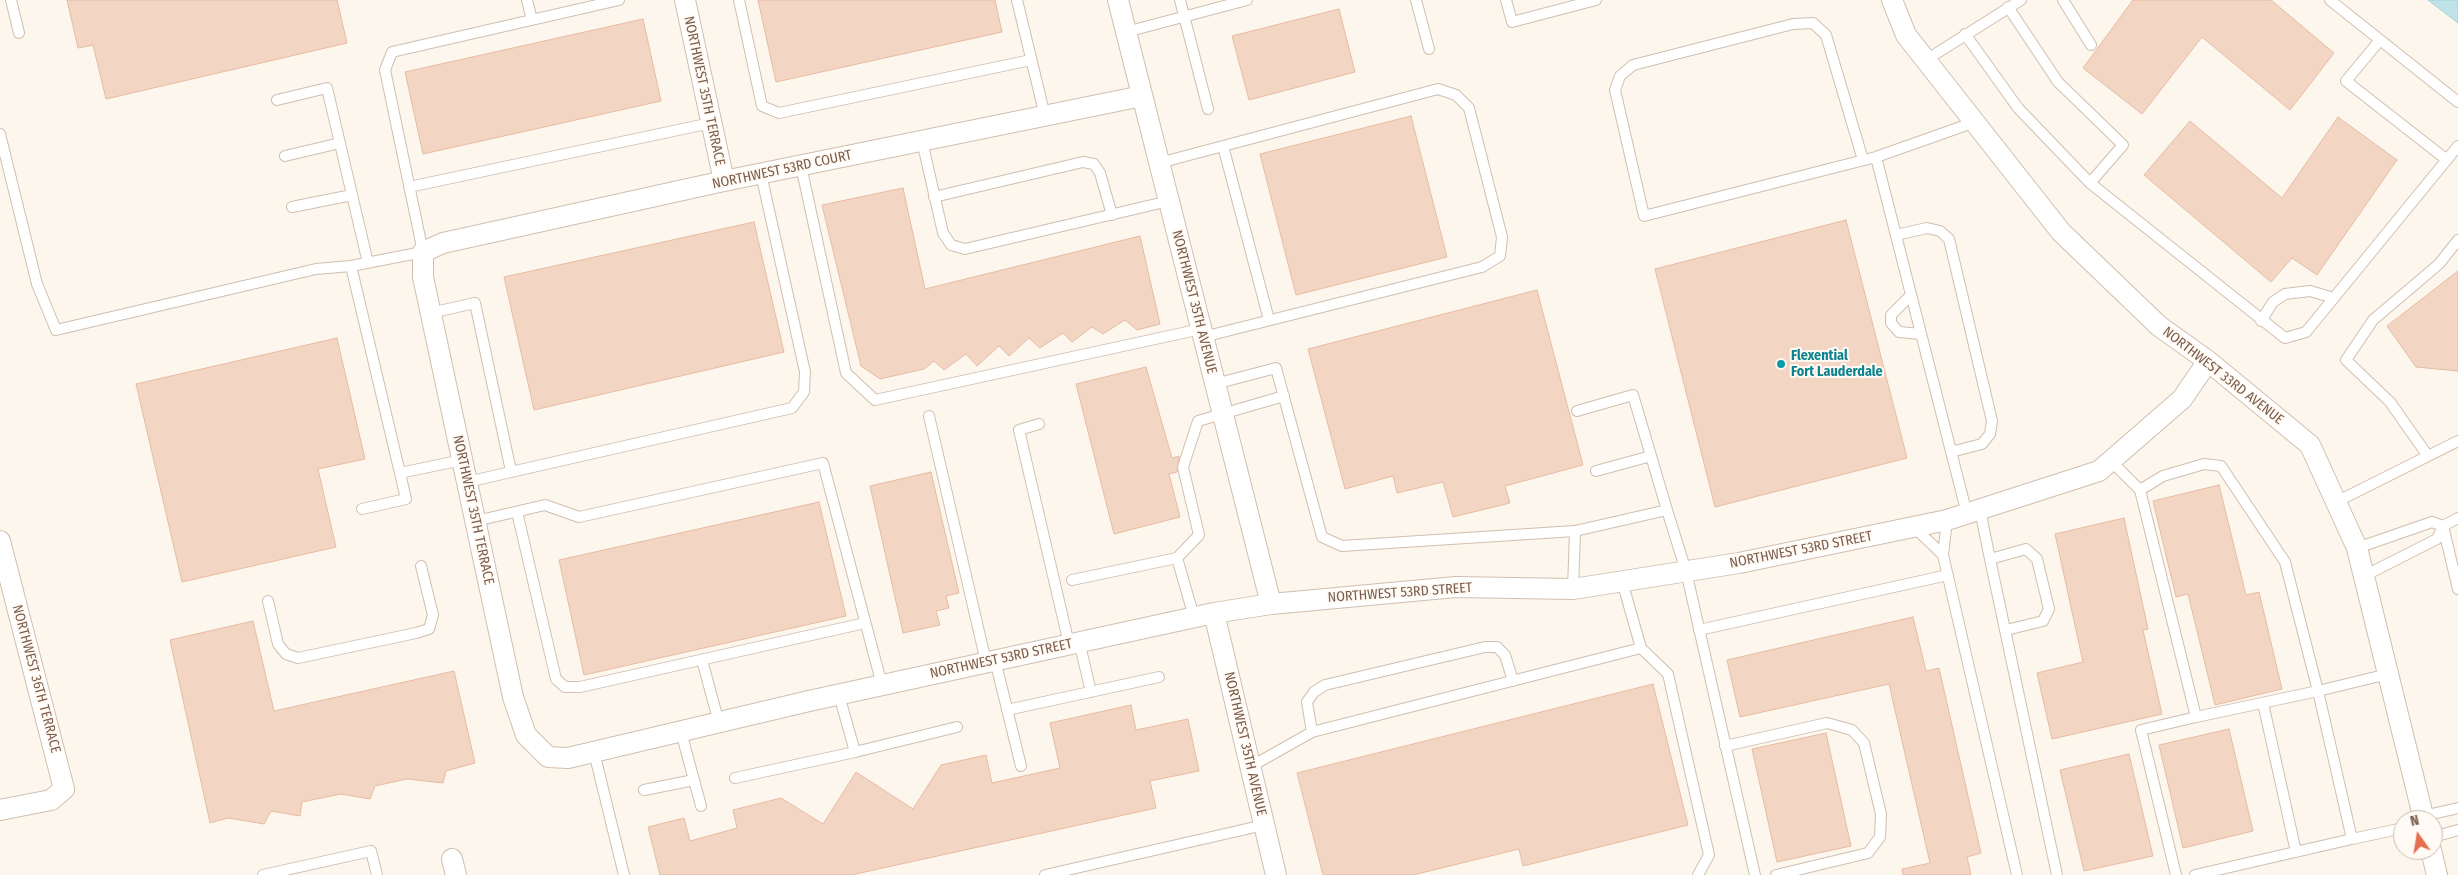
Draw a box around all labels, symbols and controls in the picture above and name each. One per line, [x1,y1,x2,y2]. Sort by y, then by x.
street label: NORTHWEST 35TH TERRACE [680,15,728,167]
street label: NORTHWEST 53RD COURT [711,147,853,193]
street label: NORTHWEST 35TH AVENUE [1168,228,1220,376]
street label: NORTHWEST 33RD AVENUE [2159,324,2287,428]
place label: Flexential Fort Lauderdale [1791,348,1883,381]
marker: Flexential Fort Lauderdale [1775,358,1787,370]
street label: NORTHWEST 35TH TERRACE [449,434,497,586]
street label: NORTHWEST 53RD STREET [1728,528,1874,572]
street label: NORTHWEST 53RD STREET [1327,580,1473,606]
street label: NORTHWEST 36TH TERRACE [8,603,64,755]
street label: NORTHWEST 53RD STREET [928,636,1074,682]
street label: NORTHWEST 35TH AVENUE [1220,670,1270,818]
north arrow [2393,810,2443,860]
text: N [2409,812,2421,830]

